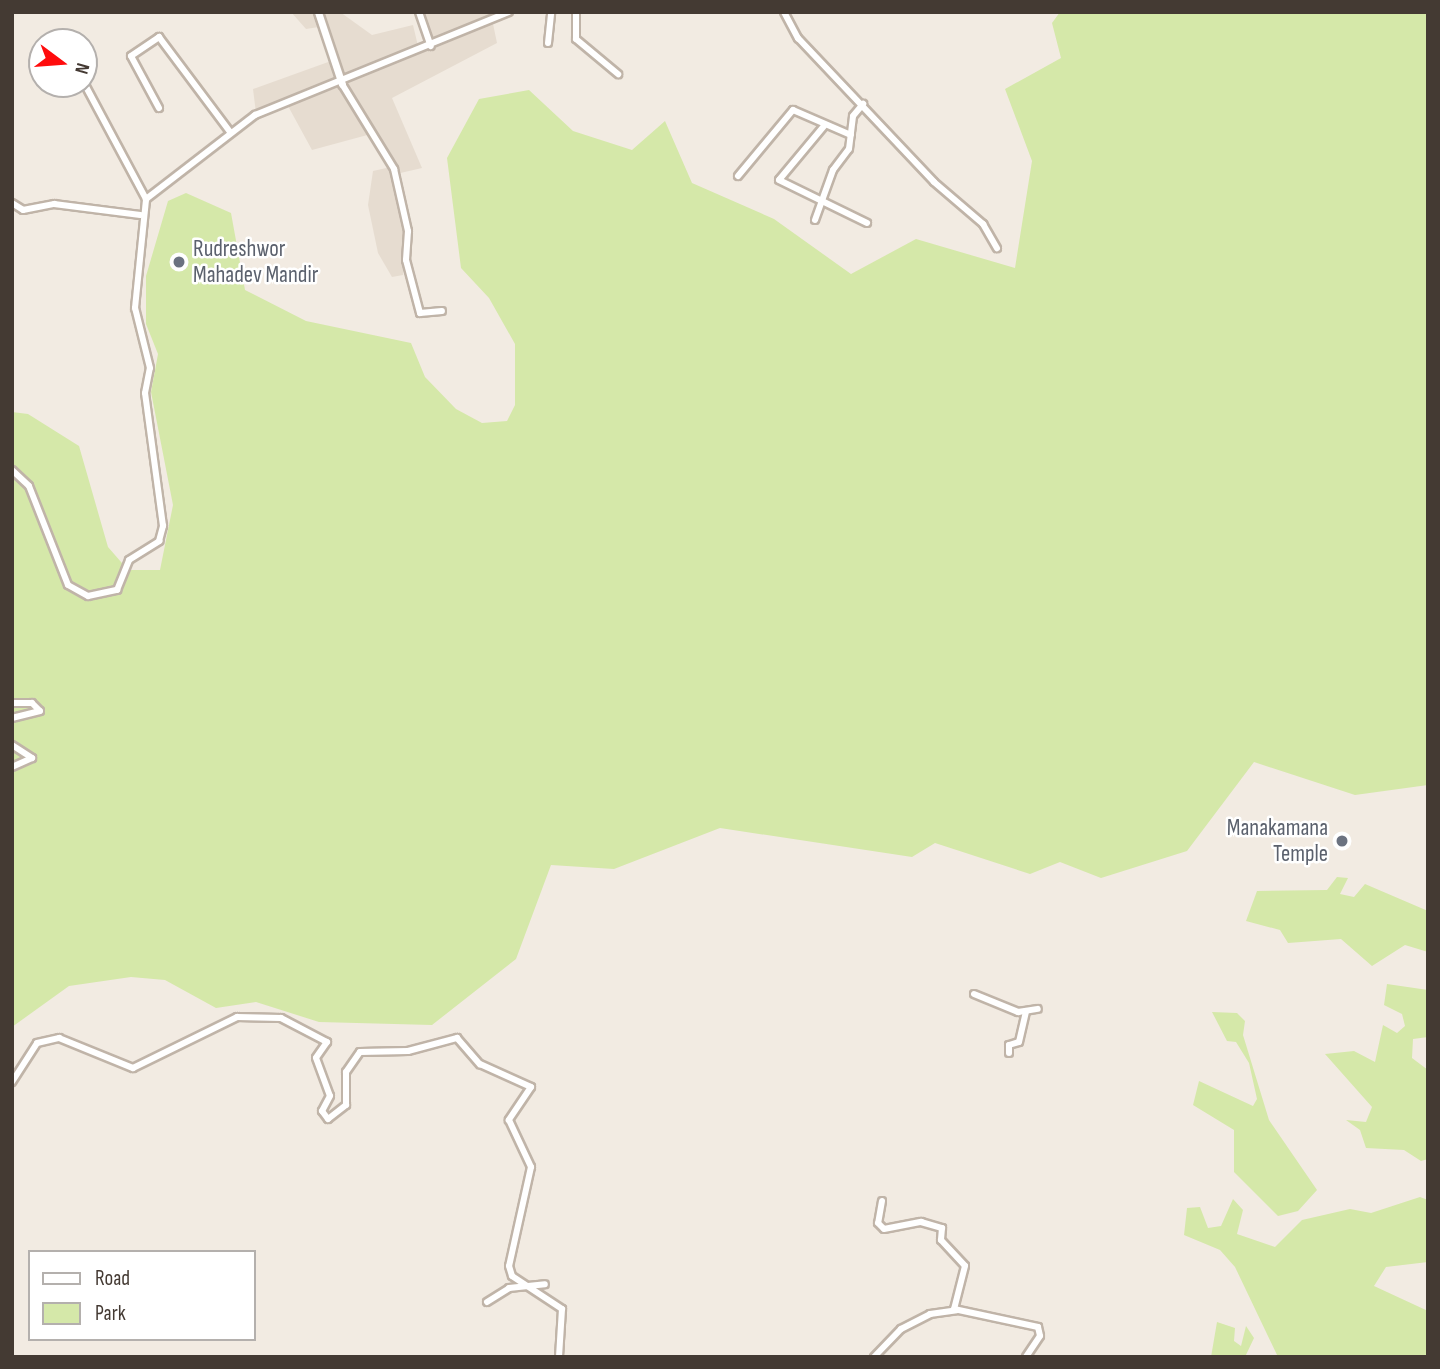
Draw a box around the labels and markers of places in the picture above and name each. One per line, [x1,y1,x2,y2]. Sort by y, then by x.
place label: Rudreshwor Mahadev Mandir [193,235,318,289]
marker: Rudreshwor Mahadev Mandir [171,254,187,270]
place label: Manakamana Temple [1227,814,1328,868]
marker: Manakamana Temple [1334,833,1350,849]

